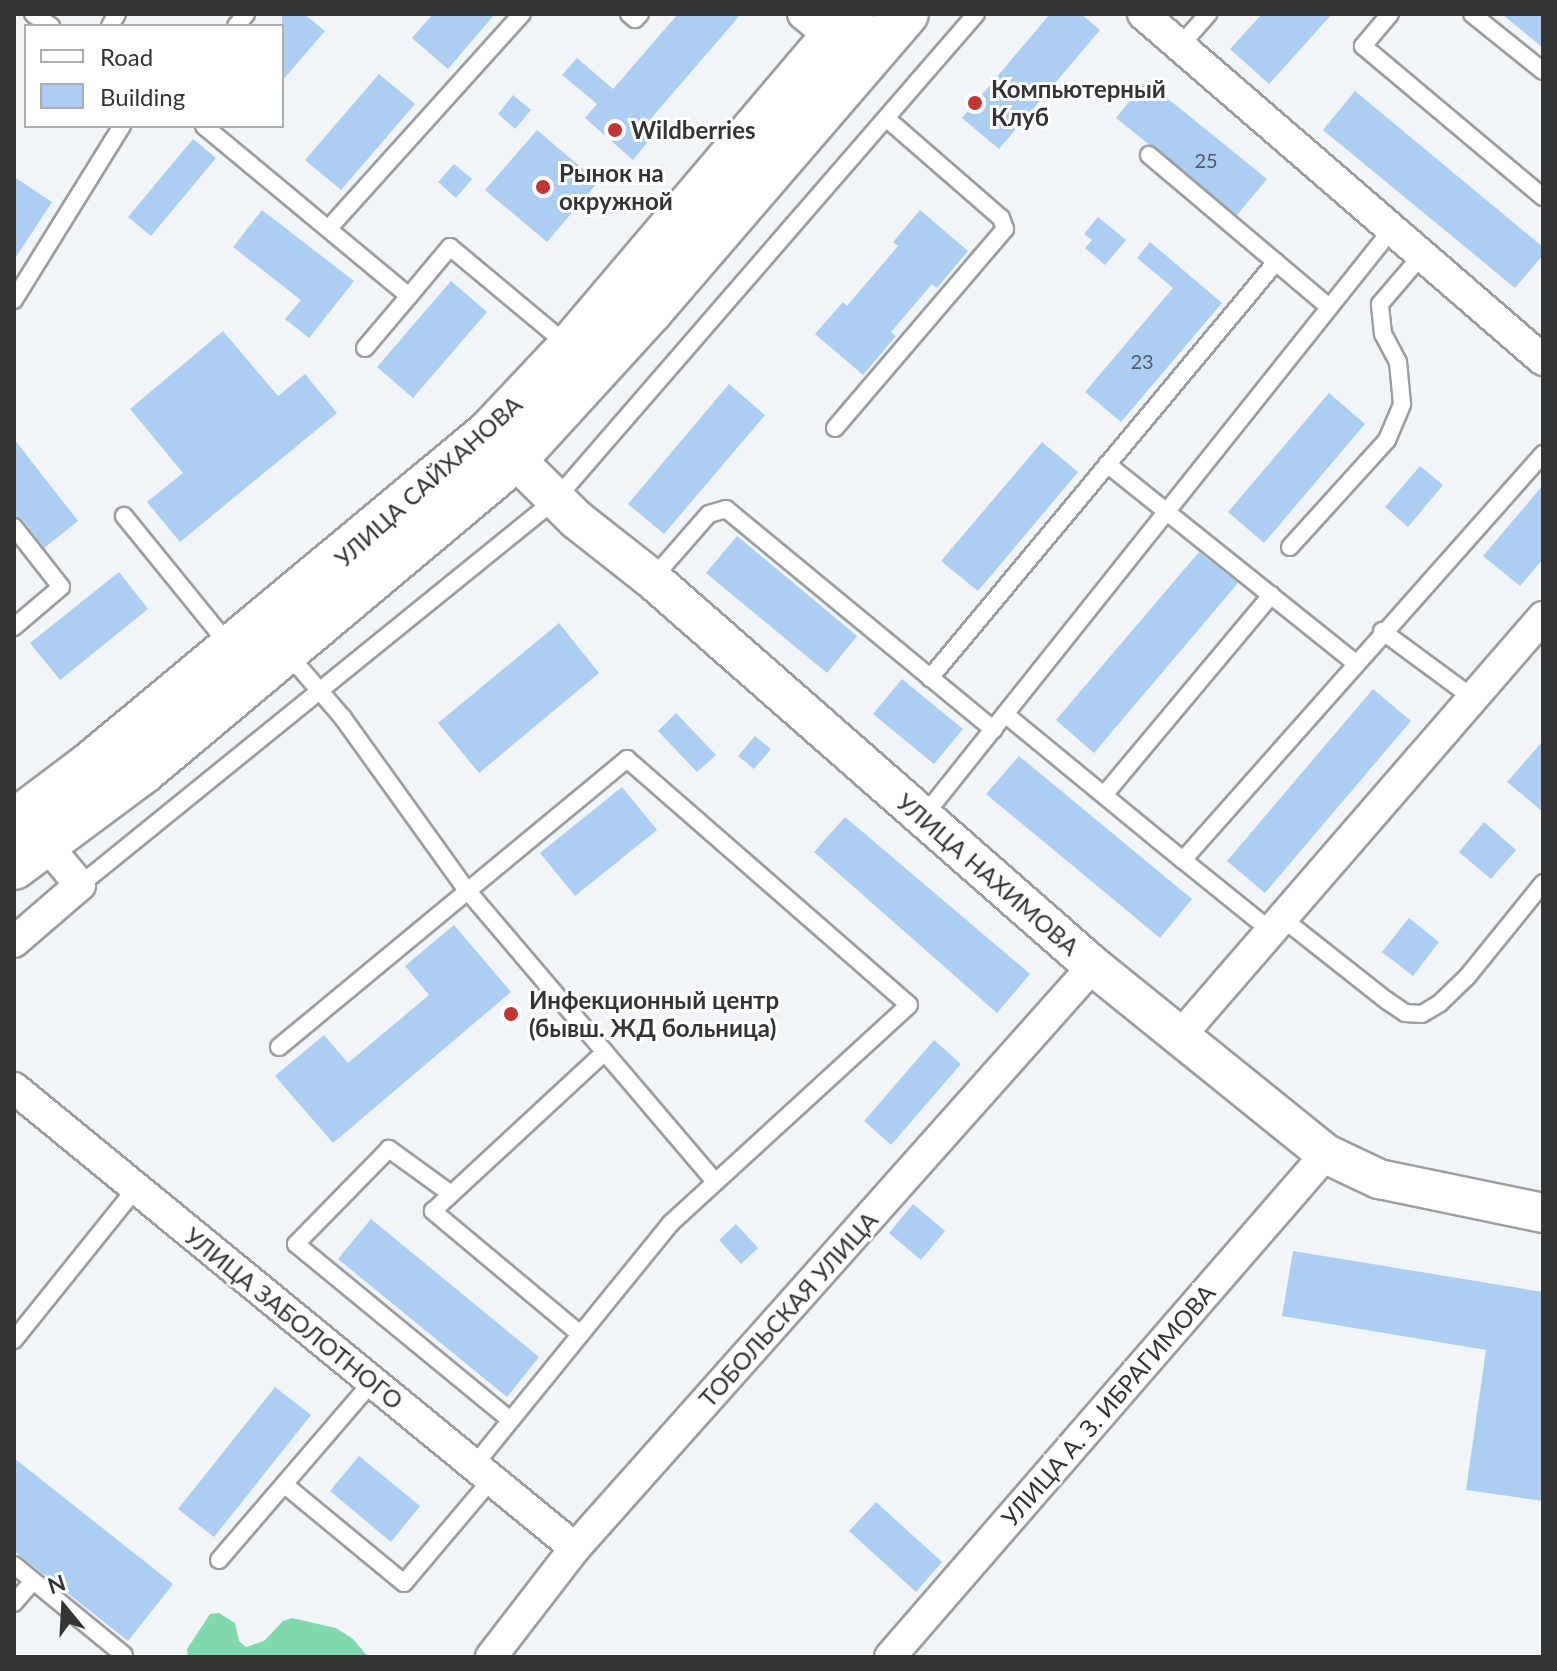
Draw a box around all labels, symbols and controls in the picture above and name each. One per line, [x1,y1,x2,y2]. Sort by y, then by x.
legend [24,24,284,128]
text: Road [100,42,153,71]
place label: Компьютерный Клуб [991,75,1166,131]
text: Building [100,82,185,111]
marker: Компьютерный Клуб [966,94,984,112]
place label: Wildberries [631,116,756,144]
marker: Wildberries [606,121,624,139]
house number: 25 [1194,148,1218,172]
place label: Рынок на окружной [559,159,673,215]
marker: Рынок на окружной [534,178,552,196]
house number: 23 [1130,349,1154,373]
street label: УЛИЦА САЙХАНОВА [329,389,527,573]
street label: УЛИЦА НАХИМОВА [891,787,1085,961]
place label: Инфекционный центр (бывш. ЖД больница) [529,986,779,1042]
marker: Инфекционный центр (бывш. ЖД больница) [500,1003,522,1025]
street label: ТОБОЛЬСКАЯ УЛИЦА [693,1205,883,1413]
street label: УЛИЦА ЗАБОЛОТНОГО [179,1221,409,1415]
street label: УЛИЦА А. З. ИБРАГИМОВА [995,1278,1221,1532]
north arrow [24,1567,104,1647]
text: N [44,1568,69,1599]

